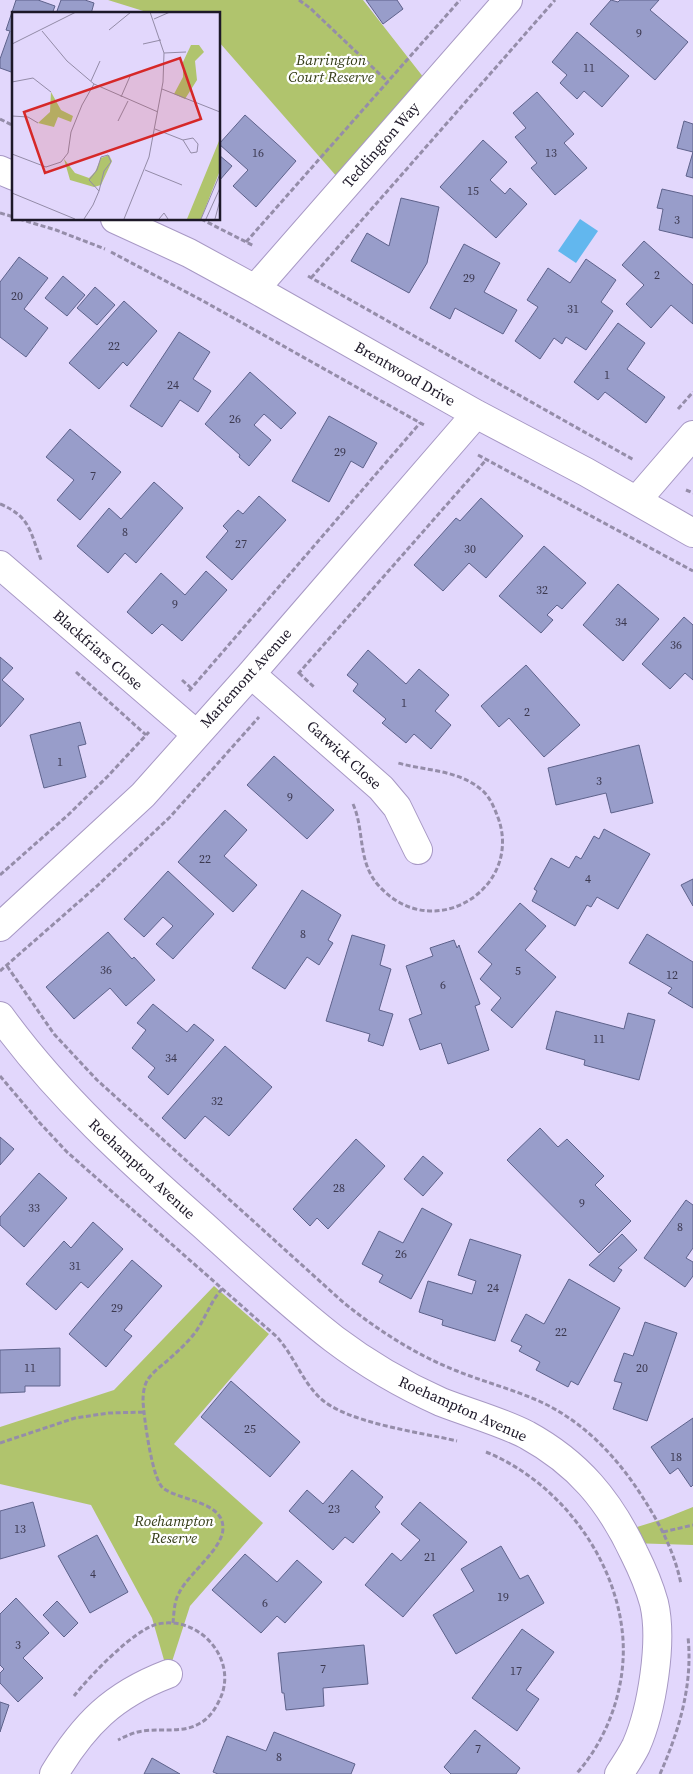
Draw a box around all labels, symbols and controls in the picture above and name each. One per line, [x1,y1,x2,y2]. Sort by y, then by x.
inset map [12,12,220,220]
house number: 9 [636,25,642,41]
park label: Barrington Court Reserve [288,49,374,87]
house number: 11 [583,60,595,76]
street label: Teddington Way [337,97,424,192]
house number: 16 [252,145,264,161]
house number: 13 [545,145,557,161]
house number: 15 [467,183,479,199]
house number: 3 [674,212,680,228]
house number: 2 [654,267,660,283]
house number: 29 [463,270,475,286]
house number: 20 [11,288,23,304]
house number: 31 [567,301,579,317]
street label: Brentwood Drive [351,336,460,411]
house number: 22 [108,338,120,354]
house number: 1 [604,367,610,383]
house number: 24 [167,377,179,393]
house number: 26 [229,411,241,427]
house number: 29 [334,444,346,460]
house number: 7 [90,468,96,484]
house number: 8 [122,524,128,540]
house number: 27 [235,536,247,552]
house number: 30 [464,541,476,557]
house number: 32 [536,582,548,598]
house number: 9 [172,596,178,612]
street label: Blackfriars Close [49,605,148,695]
house number: 34 [615,614,627,630]
street label: Mariemont Avenue [195,623,296,732]
house number: 36 [670,637,682,653]
house number: 1 [401,695,407,711]
house number: 2 [524,704,530,720]
street label: Gatwick Close [302,715,387,794]
house number: 1 [57,754,63,770]
house number: 3 [596,773,602,789]
house number: 9 [287,789,293,805]
house number: 22 [199,851,211,867]
house number: 4 [585,871,591,887]
house number: 8 [300,926,306,942]
house number: 36 [100,962,112,978]
house number: 5 [515,963,521,979]
house number: 12 [666,967,678,983]
house number: 6 [440,977,446,993]
house number: 11 [593,1031,605,1047]
house number: 34 [165,1050,177,1066]
house number: 32 [211,1093,223,1109]
street label: Roehampton Avenue [84,1114,200,1224]
house number: 28 [333,1180,345,1196]
house number: 9 [579,1195,585,1211]
house number: 33 [28,1200,40,1216]
house number: 8 [677,1219,683,1235]
house number: 26 [395,1246,407,1262]
house number: 31 [69,1258,81,1274]
house number: 24 [487,1280,499,1296]
house number: 29 [111,1300,123,1316]
house number: 22 [555,1324,567,1340]
house number: 11 [24,1360,36,1376]
house number: 20 [636,1360,648,1376]
street label: Roehampton Avenue [396,1371,531,1446]
house number: 25 [244,1421,256,1437]
house number: 18 [670,1449,682,1465]
house number: 23 [328,1501,340,1517]
park label: Roehampton Reserve [133,1510,214,1548]
house number: 13 [14,1521,26,1537]
house number: 21 [424,1549,436,1565]
house number: 4 [90,1566,96,1582]
house number: 19 [497,1589,509,1605]
house number: 6 [262,1595,268,1611]
house number: 3 [15,1637,21,1653]
house number: 7 [320,1661,326,1677]
house number: 17 [510,1663,522,1679]
house number: 7 [475,1741,481,1757]
house number: 8 [276,1749,282,1765]

